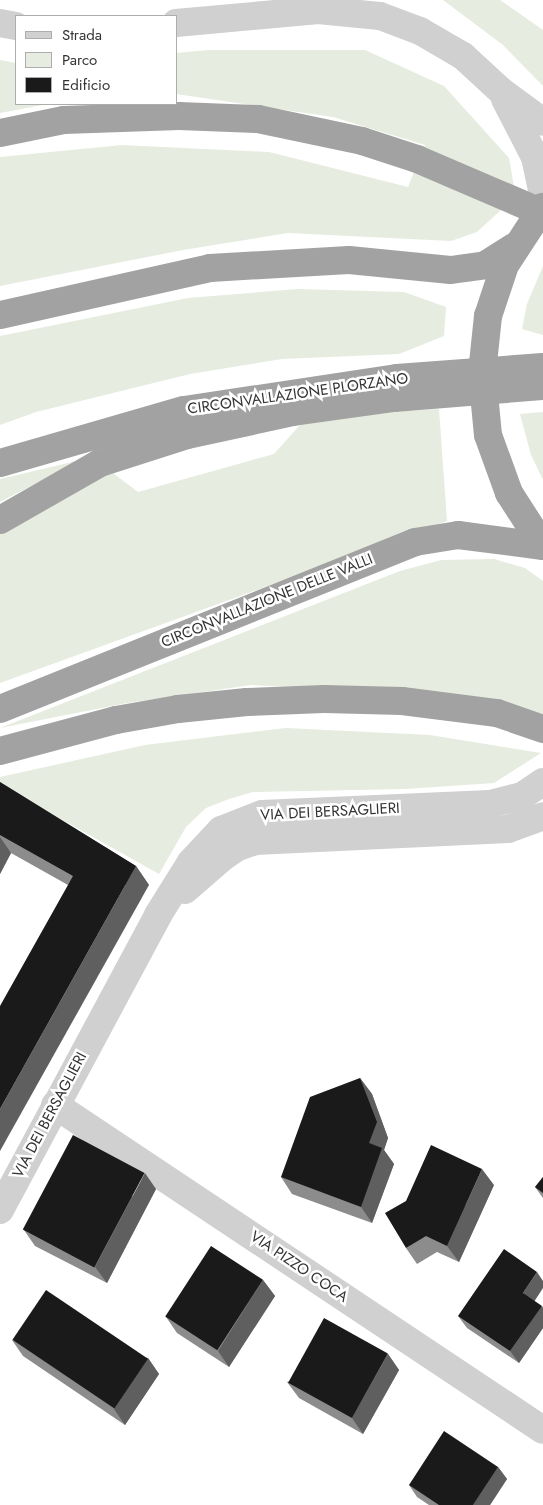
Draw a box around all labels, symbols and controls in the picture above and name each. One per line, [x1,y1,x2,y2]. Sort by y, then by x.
legend [15,15,178,105]
text: Strada [62,24,102,46]
text: Parco [62,49,97,71]
text: Edificio [62,74,110,96]
street label: CIRCONVALLAZIONE PLORZANO [187,370,409,418]
street label: CIRCONVALLAZIONE DELLE VALLI [159,550,375,652]
street label: VIA DEI BERSAGLIERI [260,799,400,825]
street label: VIA DEI BERSAGLIERI [9,1049,91,1181]
street label: VIA PIZZO COCA [247,1228,351,1306]

